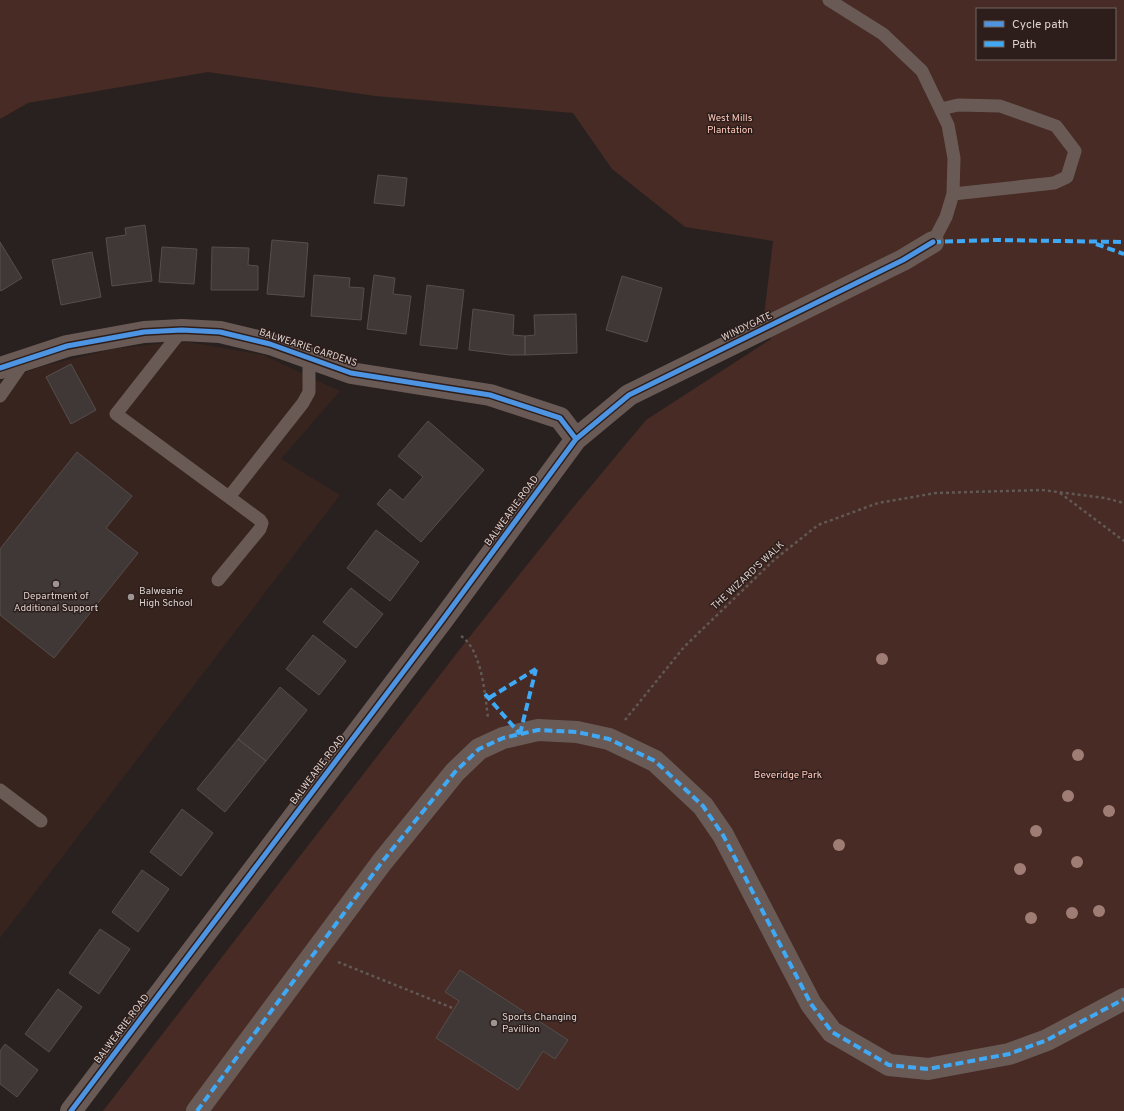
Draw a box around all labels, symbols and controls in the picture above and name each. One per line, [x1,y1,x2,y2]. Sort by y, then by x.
legend [976,8,1116,60]
text: Cycle path [1012,17,1069,33]
text: Path [1012,37,1037,53]
park label: West Mills Plantation [707,112,753,137]
street label: WINDYGATE [720,309,774,345]
street label: BALWEARIE GARDENS [257,326,359,370]
street label: BALWEARIE ROAD [482,473,542,549]
street label: THE WIZARD'S WALK [709,538,788,613]
marker: Department of Additional Support [51,579,61,589]
place label: Balwearie High School [139,585,193,610]
place label: Department of Additional Support [14,590,98,615]
marker: Balwearie High School [126,592,136,602]
street label: BALWEARIE ROAD [288,732,349,807]
park label: Beveridge Park [754,769,822,782]
street label: BALWEARIE ROAD [92,991,153,1066]
place label: Sports Changing Pavillion [502,1011,577,1036]
marker: Sports Changing Pavillion [489,1018,499,1028]

